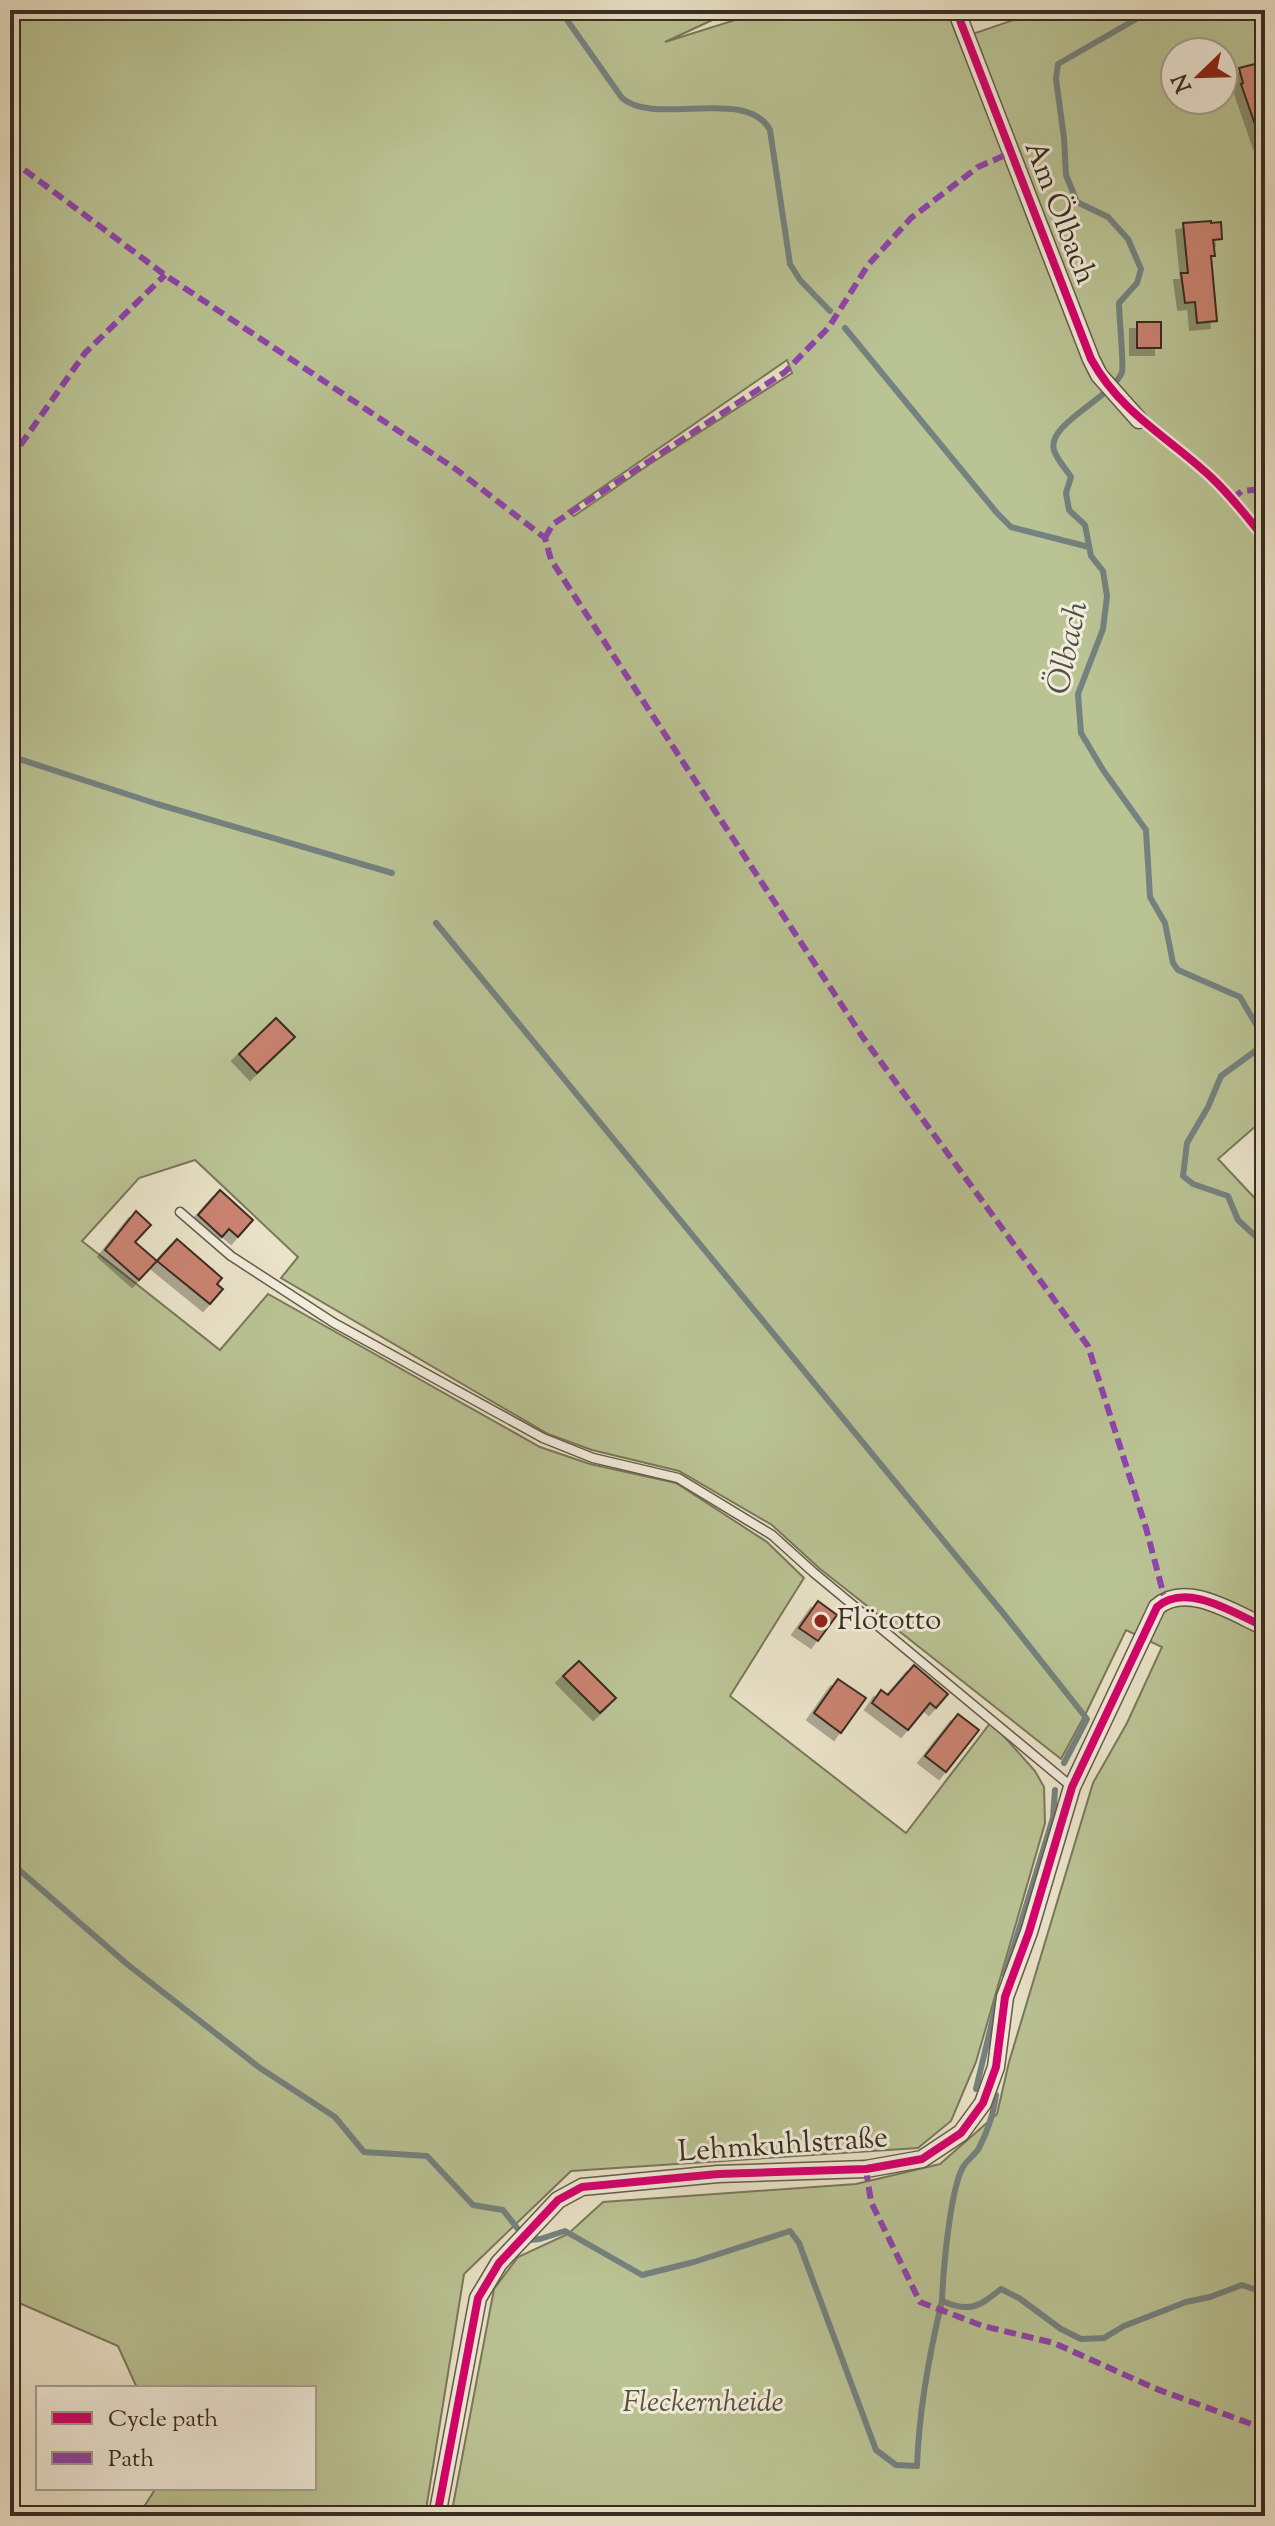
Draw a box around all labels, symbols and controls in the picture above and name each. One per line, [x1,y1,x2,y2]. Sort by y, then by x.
north arrow [1159,36,1239,116]
text: N [1165,68,1202,97]
street label: Am Ölbach [1012,135,1106,291]
water label: Ölbach [1037,597,1101,699]
place label: Flötotto [837,1600,941,1643]
marker: Flötotto [812,1612,830,1630]
street label: Lehmkuhlstraße [677,2117,889,2175]
park label: Fleckernheide [622,2382,784,2425]
legend [36,2386,316,2490]
text: Cycle path [108,2403,218,2437]
text: Path [108,2443,154,2477]

